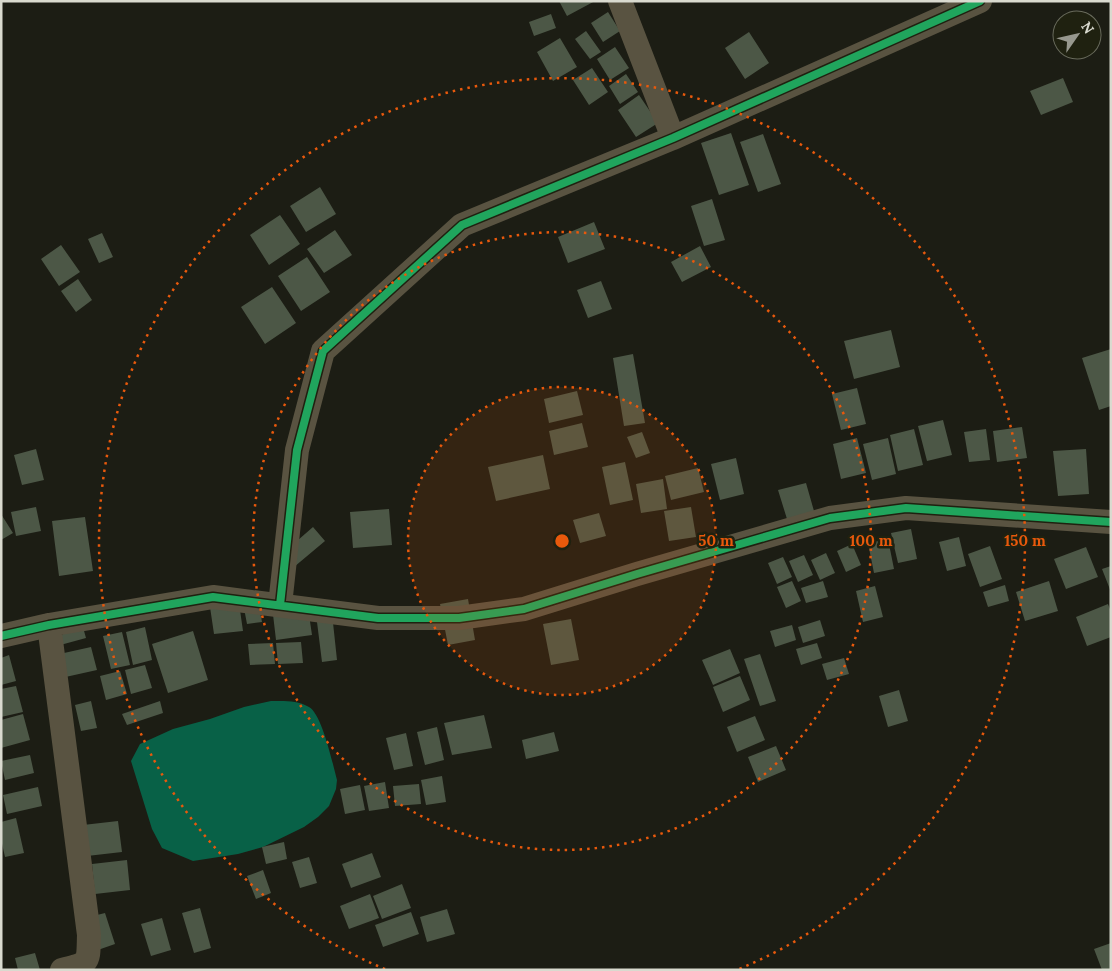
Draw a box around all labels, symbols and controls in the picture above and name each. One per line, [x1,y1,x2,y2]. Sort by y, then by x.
north arrow [1052,10,1102,60]
text: N [1077,18,1098,37]
text: 50 m [698,531,734,550]
text: 100 m [850,531,893,550]
text: 150 m [1004,531,1046,550]
centre of rings [553,532,571,550]

